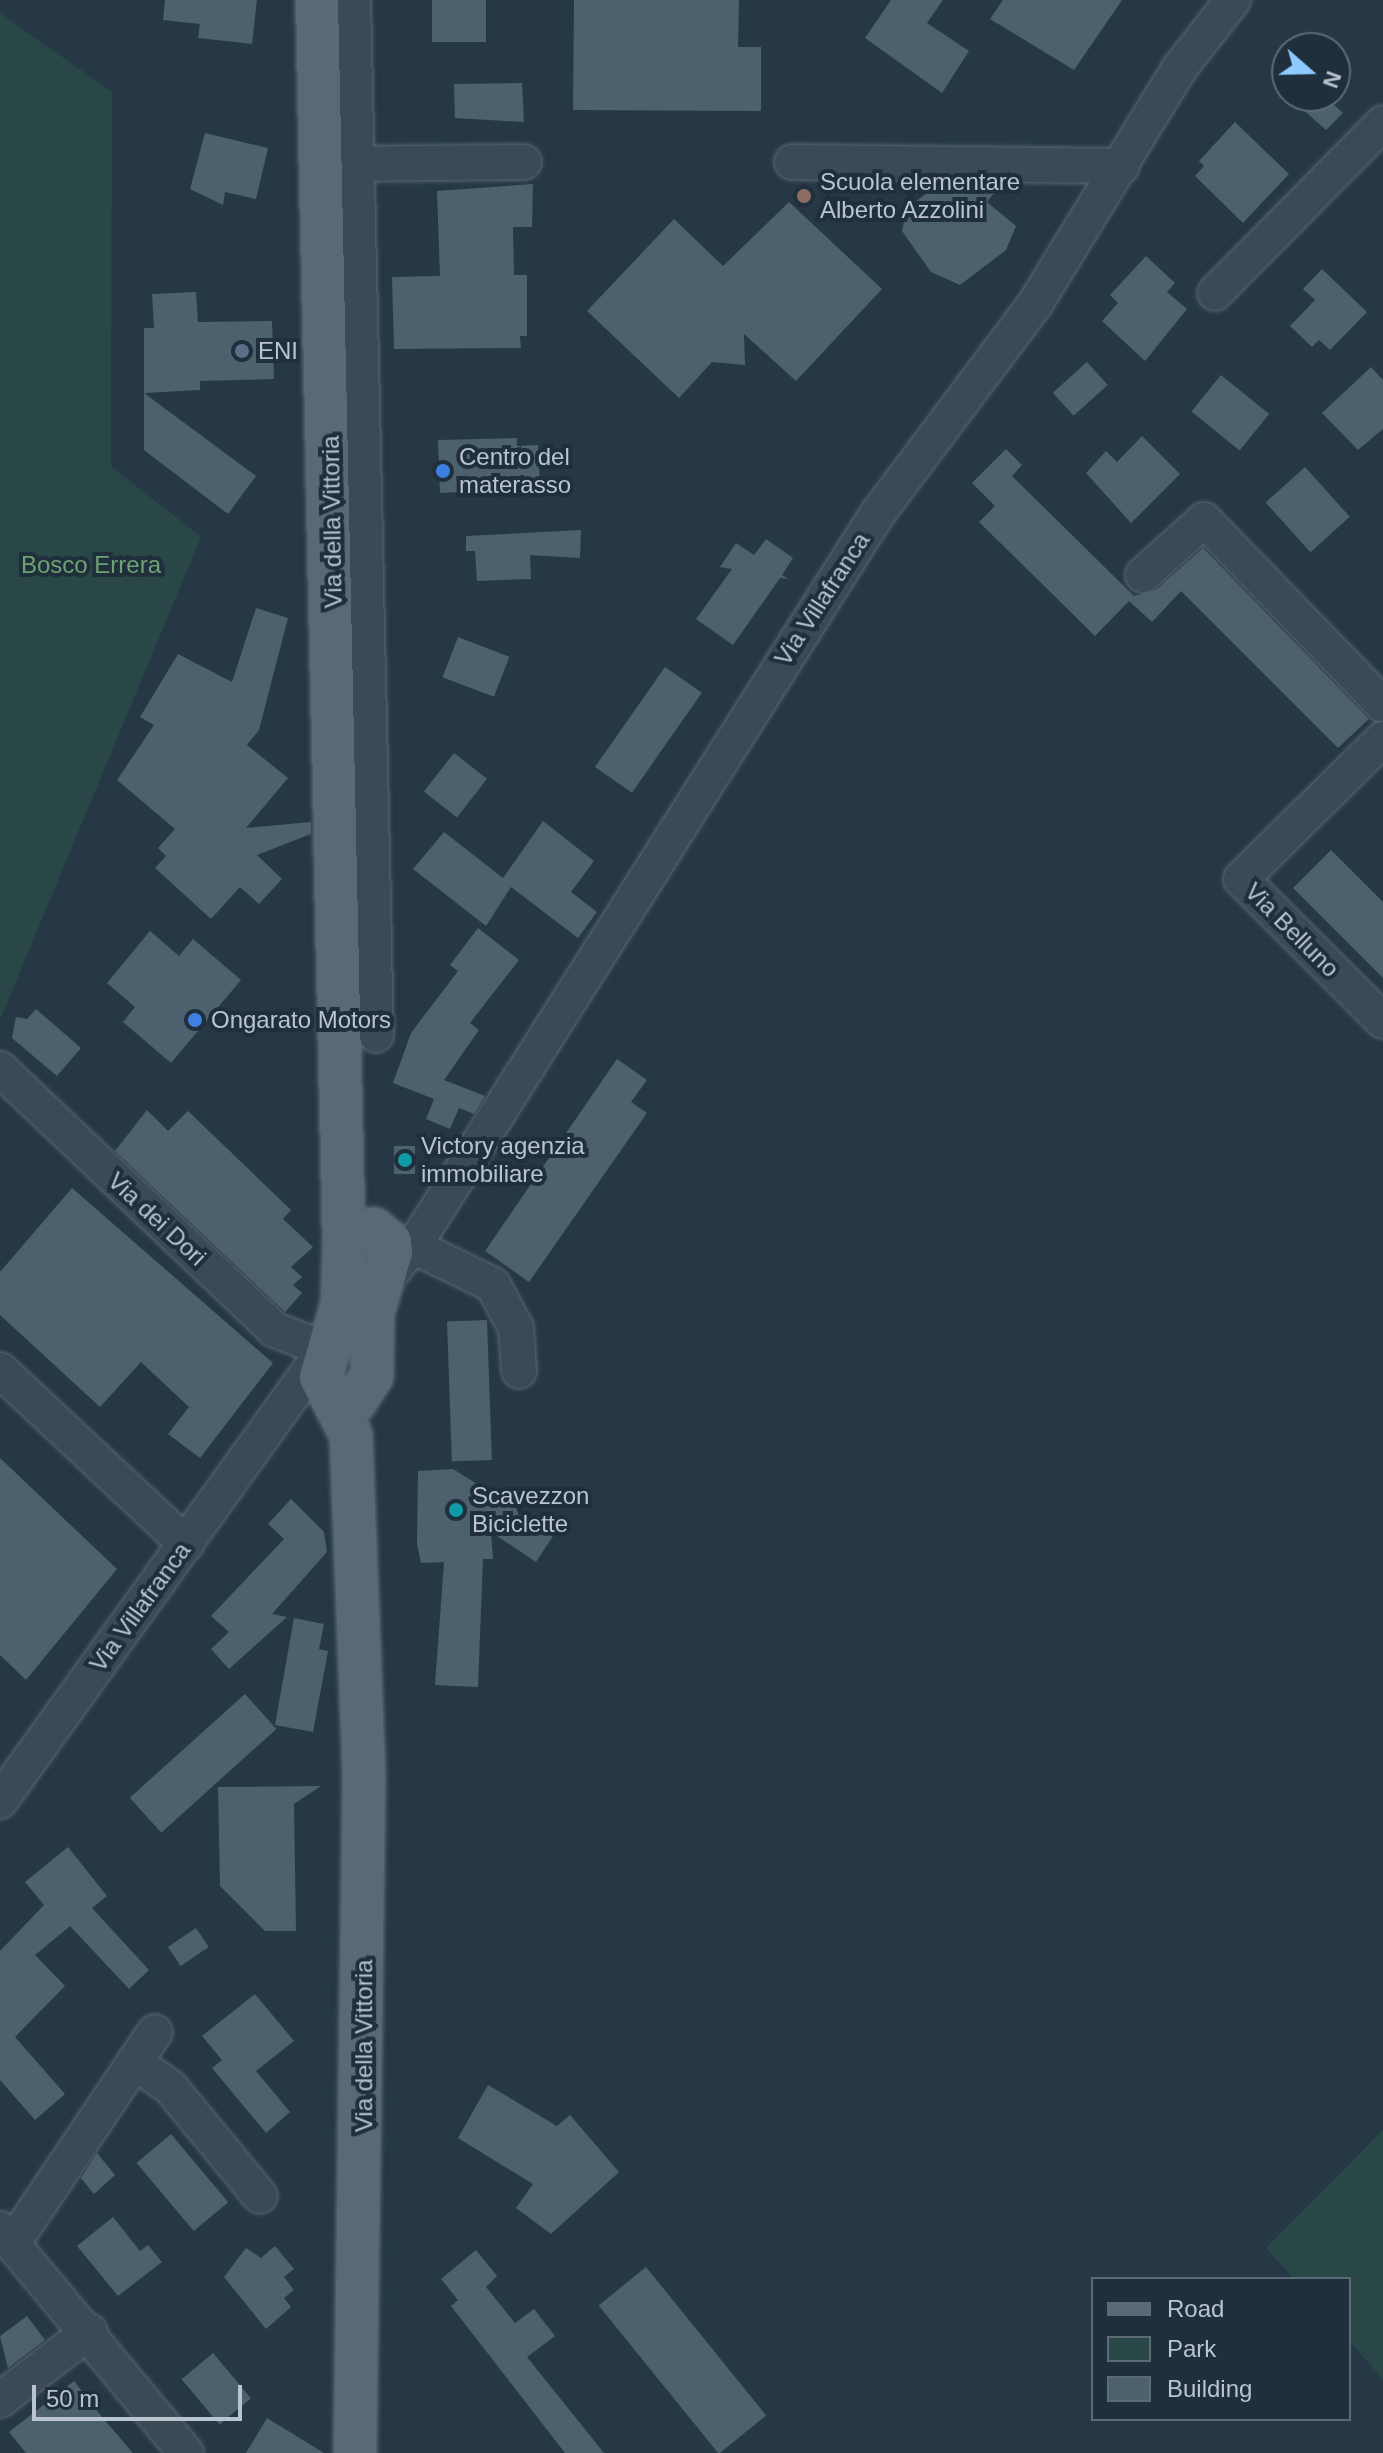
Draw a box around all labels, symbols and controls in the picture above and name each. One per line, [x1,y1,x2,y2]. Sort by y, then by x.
north arrow [1271,32,1351,112]
text: N [1318,68,1347,91]
place label: Scuola elementare Alberto Azzolini [820,168,1020,224]
marker: Scuola elementare Alberto Azzolini [795,187,813,205]
place label: ENI [258,337,298,365]
marker: ENI [233,342,251,360]
street label: Via della Vittoria [316,435,348,609]
place label: Centro del materasso [459,443,571,499]
marker: Centro del materasso [434,462,452,480]
street label: Via Villafranca [768,527,876,671]
park label: Bosco Errera [21,551,161,579]
street label: Via Belluno [1239,877,1345,983]
place label: Ongarato Motors [211,1006,391,1034]
marker: Ongarato Motors [186,1011,204,1029]
place label: Victory agenzia immobiliare [421,1132,585,1188]
marker: Victory agenzia immobiliare [396,1151,414,1169]
street label: Via dei Dori [102,1166,212,1272]
place label: Scavezzon Biciclette [472,1482,589,1538]
marker: Scavezzon Biciclette [447,1501,465,1519]
street label: Via Villafranca [84,1537,196,1677]
street label: Via della Vittoria [350,1960,378,2132]
legend [1091,2277,1351,2421]
text: Road [1167,2295,1224,2322]
text: Park [1167,2335,1216,2362]
scale bar [36,2369,246,2419]
text: Building [1167,2375,1252,2402]
text: 50 m [46,2385,99,2412]

